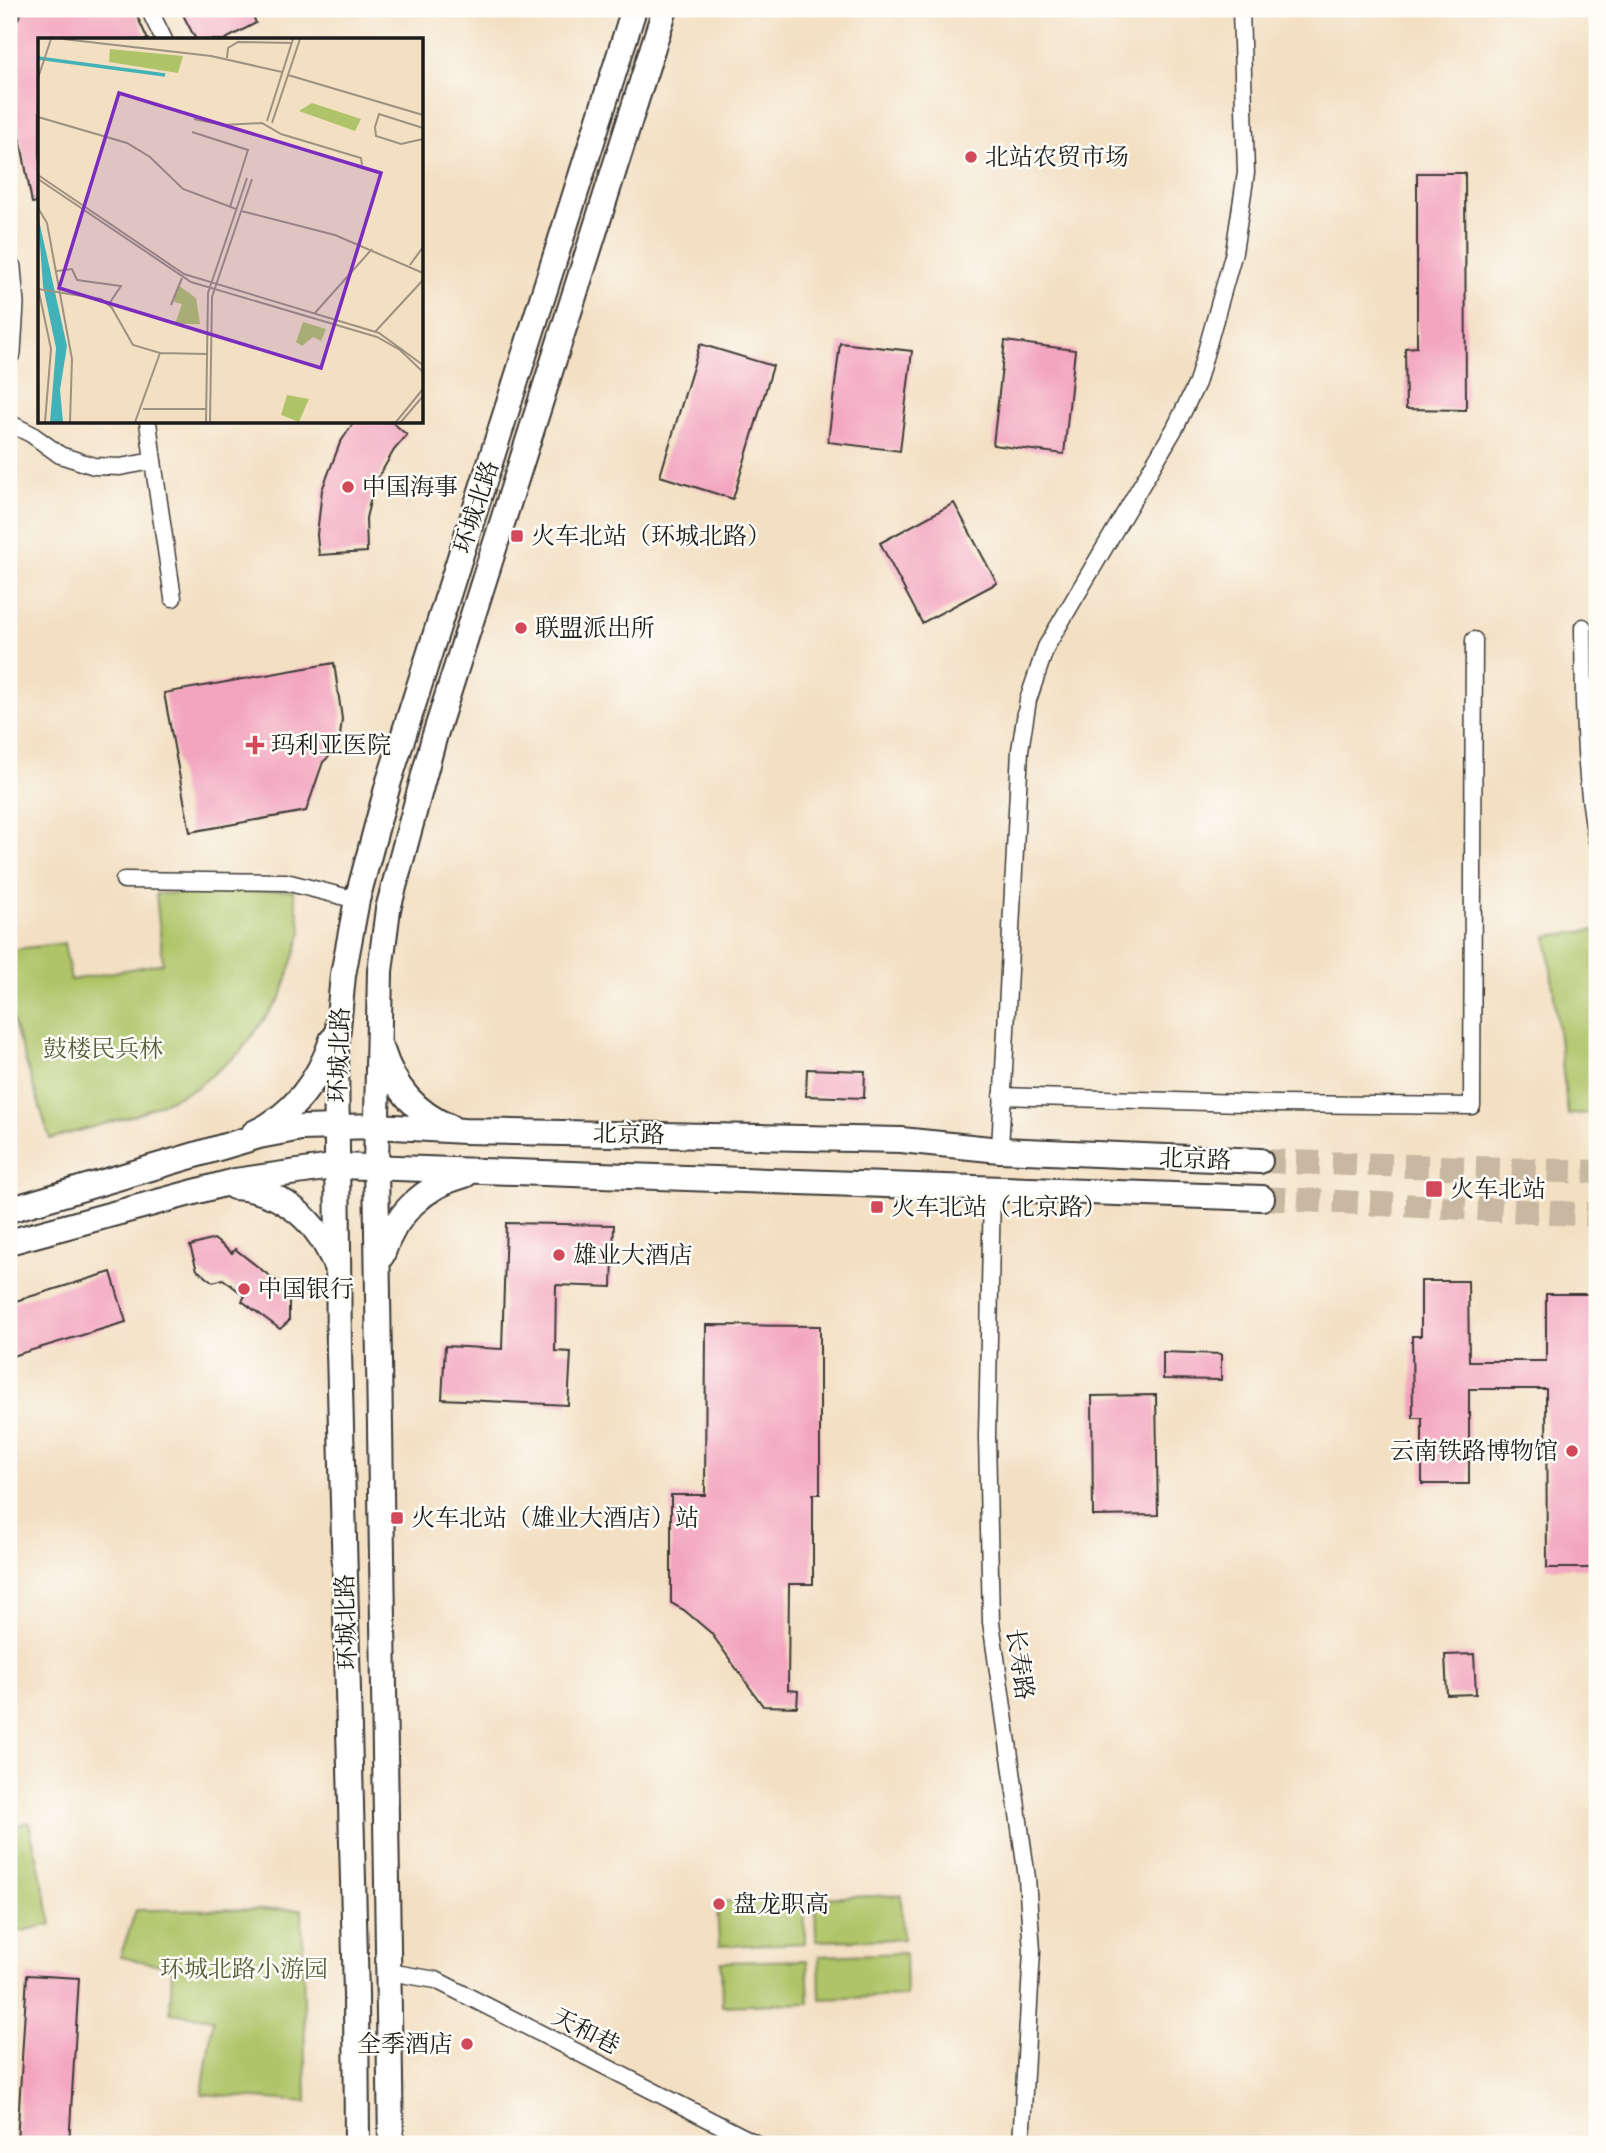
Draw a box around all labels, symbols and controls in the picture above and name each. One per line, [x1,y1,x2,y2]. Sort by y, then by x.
inset map [38,38,424,424]
place label: 北站农贸市场 [985,142,1129,176]
marker: 北站农贸市场 [963,149,979,165]
street label: 环城北路 [447,457,509,559]
place label: 中国海事 [362,472,458,506]
marker: 中国海事 [340,479,356,495]
place label: 火车北站（环城北路） [531,521,771,555]
marker: 火车北站（环城北路） [509,528,525,544]
place label: 联盟派出所 [535,613,655,647]
marker: 联盟派出所 [513,620,529,636]
place label: 玛利亚医院 [271,730,391,764]
marker: 玛利亚医院 [245,735,265,755]
street label: 环城北路 [322,1007,360,1104]
park label: 鼓楼民兵林 [43,1034,163,1068]
street label: 北京路 [593,1118,665,1154]
street label: 北京路 [1158,1143,1232,1179]
place label: 火车北站 [1450,1174,1546,1208]
marker: 火车北站 [1424,1179,1444,1199]
place label: 火车北站（北京路） [891,1192,1107,1226]
marker: 火车北站（北京路） [869,1199,885,1215]
place label: 雄业大酒店 [573,1240,693,1274]
marker: 雄业大酒店 [551,1247,567,1263]
place label: 中国银行 [258,1274,354,1308]
marker: 中国银行 [236,1281,252,1297]
place label: 云南铁路博物馆 [1390,1436,1558,1470]
marker: 云南铁路博物馆 [1564,1443,1580,1459]
place label: 火车北站（雄业大酒店）站 [411,1503,699,1537]
marker: 火车北站（雄业大酒店）站 [389,1510,405,1526]
street label: 环城北路 [329,1573,367,1670]
street label: 长寿路 [996,1626,1040,1702]
place label: 盘龙职高 [733,1889,829,1923]
marker: 盘龙职高 [711,1896,727,1912]
park label: 环城北路小游园 [160,1954,328,1988]
street label: 天和巷 [545,2001,625,2064]
place label: 全季酒店 [357,2029,453,2063]
marker: 全季酒店 [459,2036,475,2052]

